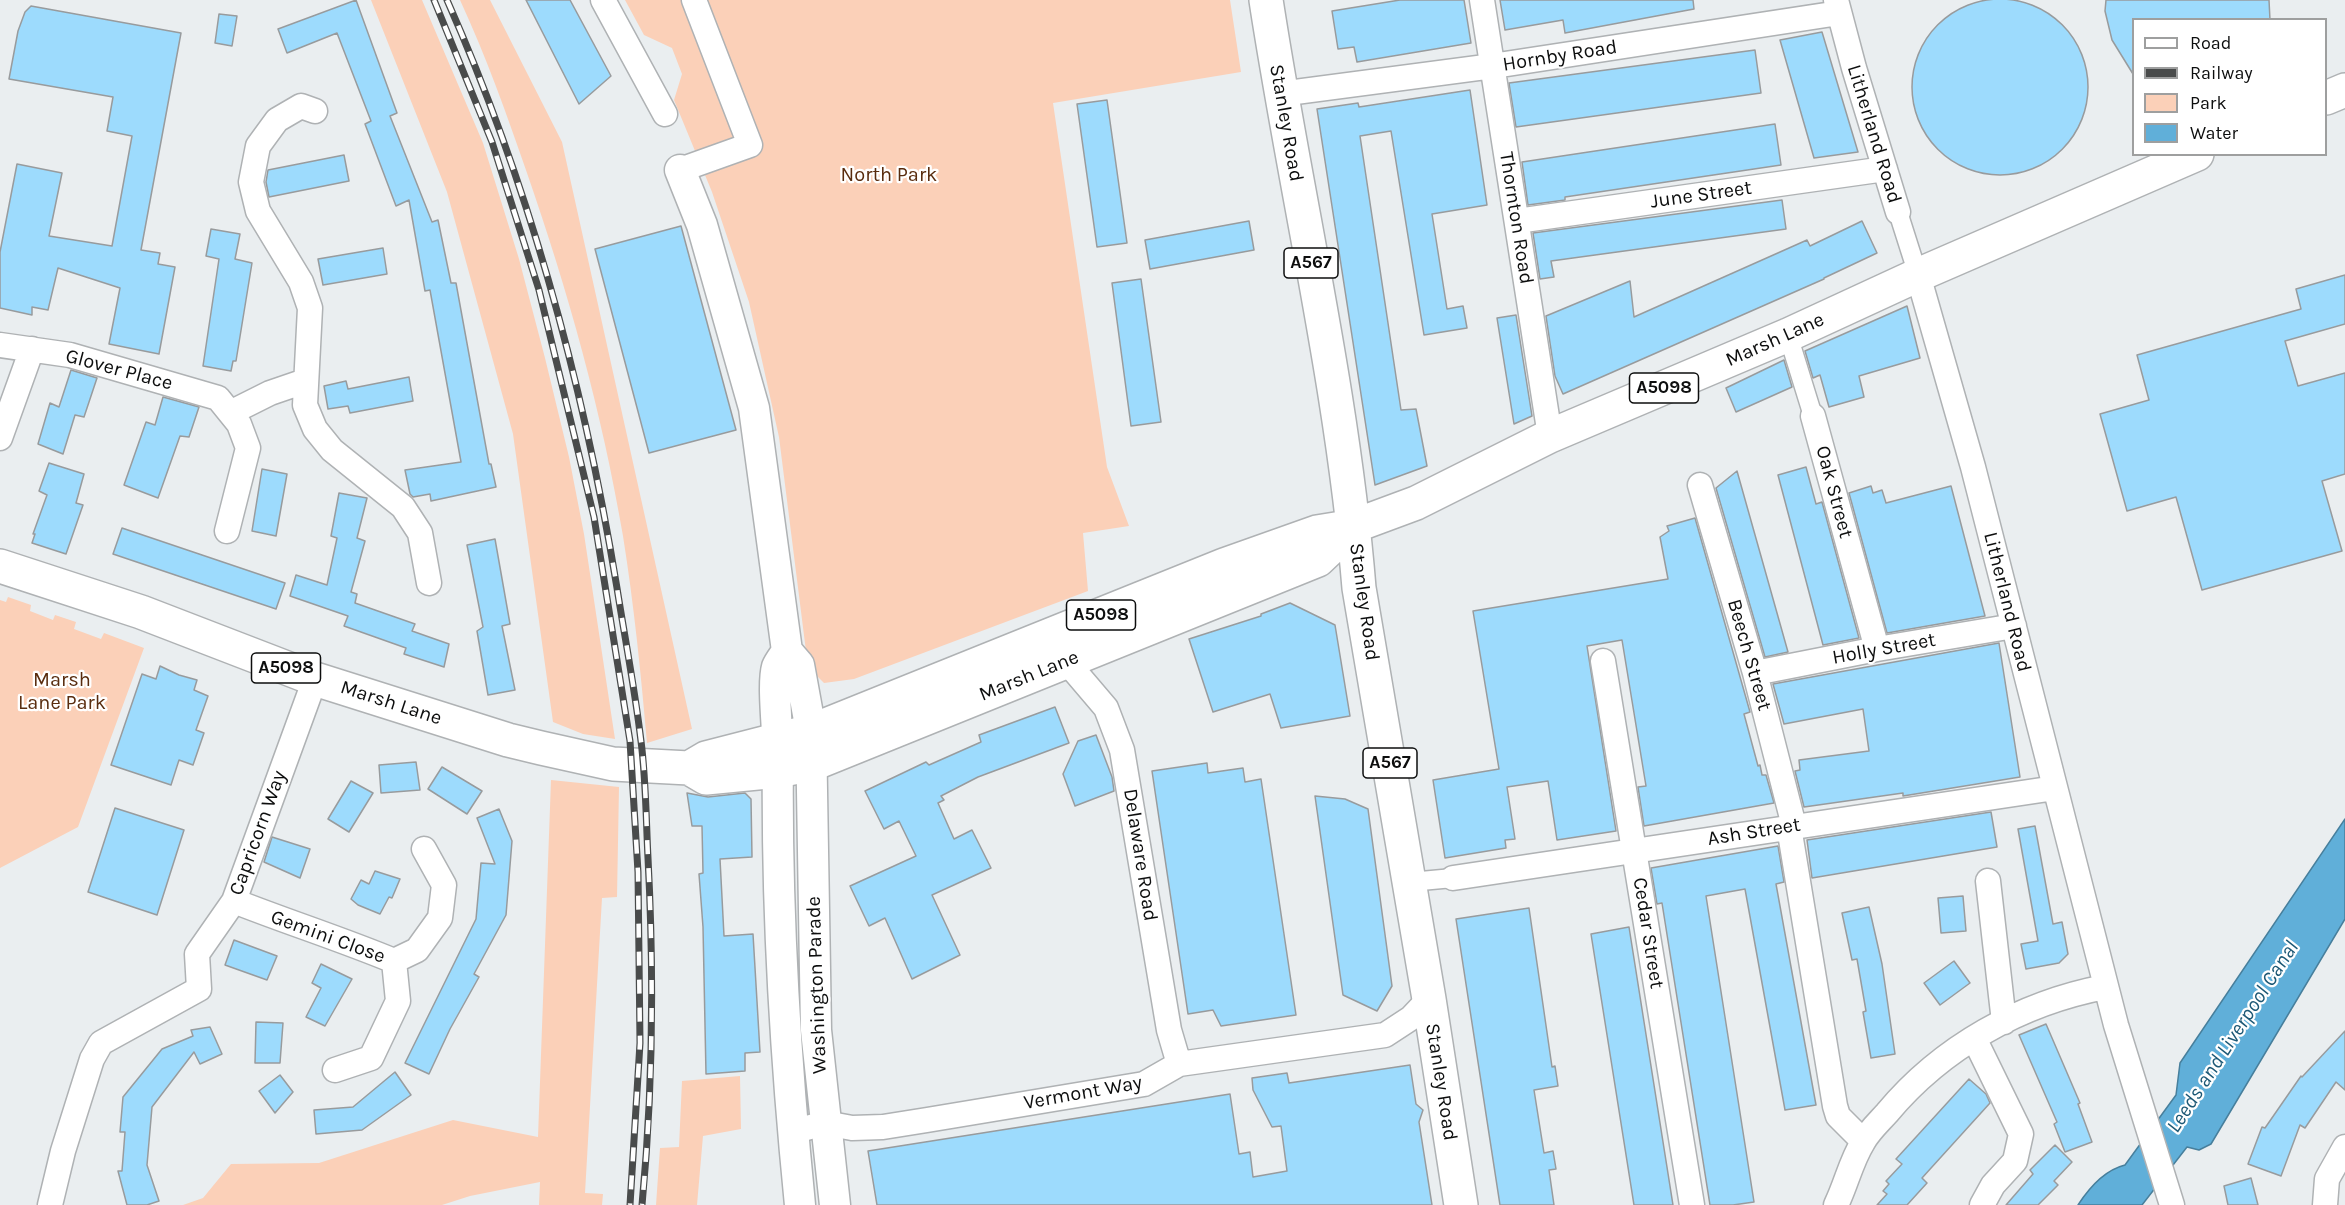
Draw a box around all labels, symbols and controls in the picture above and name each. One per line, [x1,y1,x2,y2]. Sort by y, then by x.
legend [2132,18,2327,156]
text: Road [2190,32,2231,54]
street label: Hornby Road [1501,35,1619,77]
street label: Stanley Road [1264,62,1308,184]
street label: Litherland Road [1842,62,1906,206]
text: Railway [2190,62,2253,84]
text: Park [2190,92,2227,114]
text: Water [2190,122,2238,144]
street label: Thornton Road [1494,150,1538,286]
park label: North Park [841,163,937,187]
street label: June Street [1649,176,1753,214]
road number: A567 [1284,248,1338,278]
street label: Marsh Lane [1722,308,1828,372]
street label: Glover Place [63,344,175,396]
road number: A5098 [1630,373,1698,403]
street label: Oak Street [1810,443,1858,541]
street label: Litherland Road [1978,529,2036,675]
street label: Stanley Road [1344,542,1384,662]
street label: Beech Street [1722,596,1776,714]
road number: A5098 [1066,600,1136,630]
street label: Holly Street [1830,628,1938,670]
street label: Marsh Lane [976,645,1082,707]
road number: A5098 [252,653,320,683]
park label: Marsh Lane Park [18,668,106,715]
street label: Marsh Lane [337,675,445,731]
road number: A567 [1363,748,1417,778]
street label: Capricorn Way [224,767,292,899]
street label: Delaware Road [1118,787,1162,923]
street label: Ash Street [1706,813,1802,851]
street label: Cedar Street [1627,876,1669,990]
street label: Washington Parade [802,896,832,1074]
street label: Gemini Close [267,905,389,969]
water label: Leeds and Liverpool Canal [2162,936,2304,1138]
street label: Stanley Road [1420,1022,1462,1142]
street label: Vermont Way [1022,1071,1144,1115]

